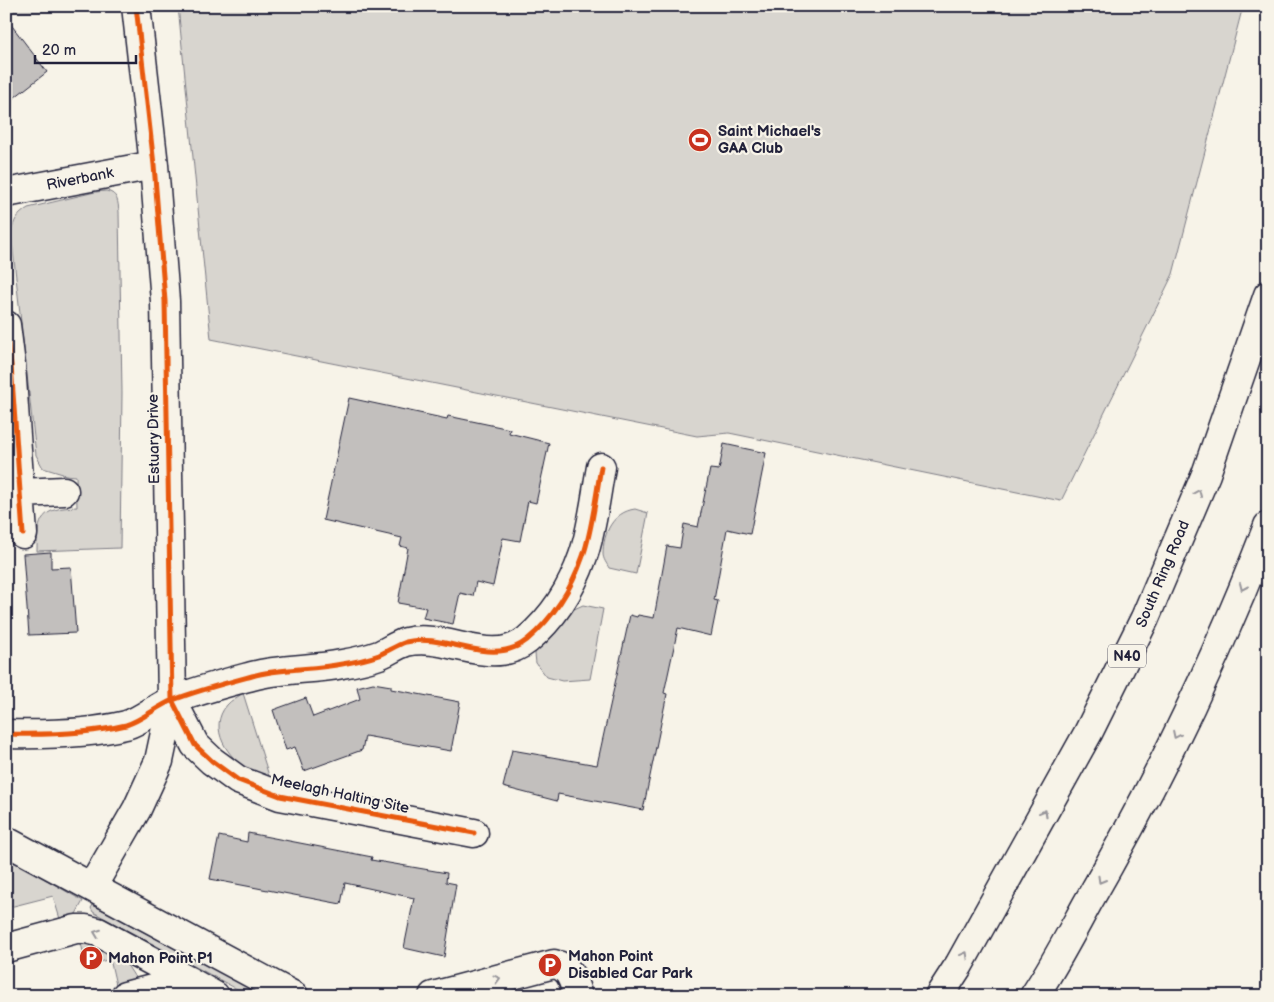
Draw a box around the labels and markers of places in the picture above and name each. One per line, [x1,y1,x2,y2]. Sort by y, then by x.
place label: Saint Michael's GAA Club [718,122,821,158]
sports icon: Saint Michael's GAA Club [687,127,713,153]
parking icon: Mahon Point P1 [78,945,104,971]
place label: Mahon Point Disabled Car Park [568,947,693,983]
place label: Mahon Point P1 [108,949,213,968]
parking icon: Mahon Point Disabled Car Park [537,952,563,978]

